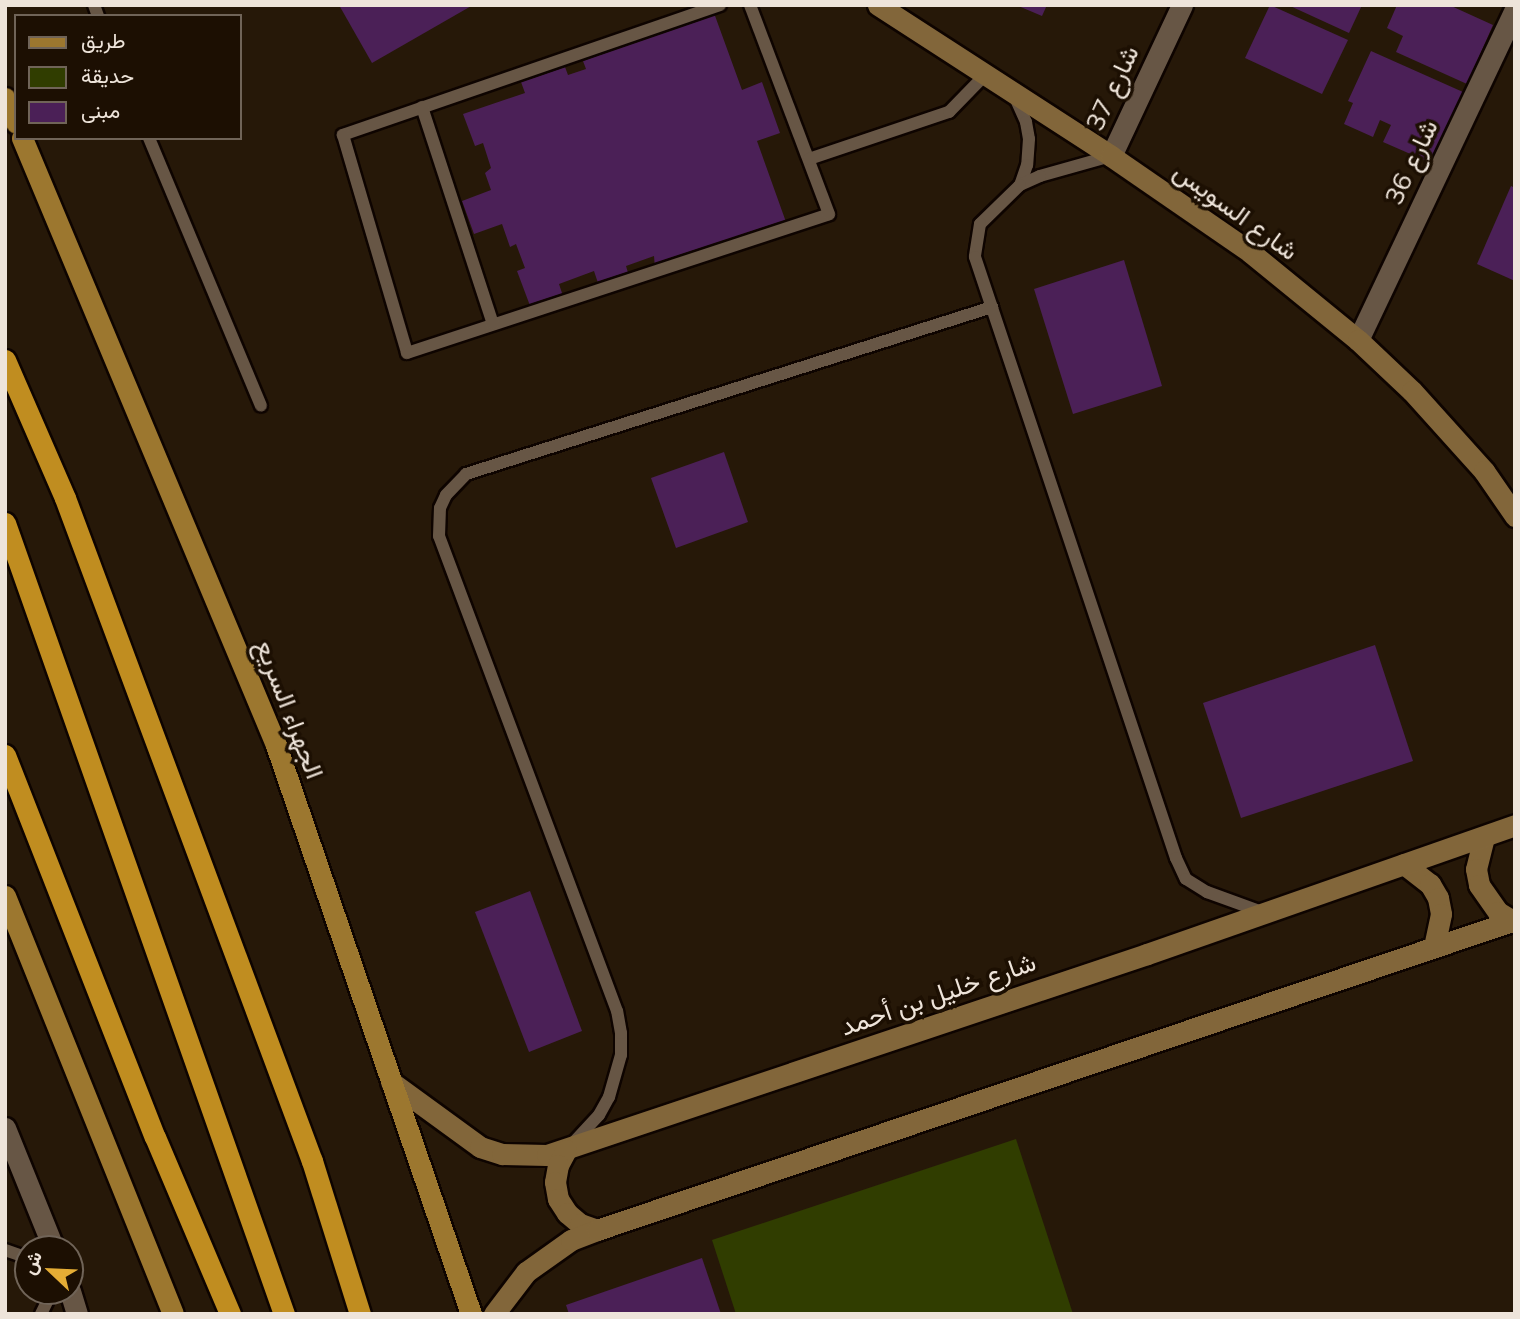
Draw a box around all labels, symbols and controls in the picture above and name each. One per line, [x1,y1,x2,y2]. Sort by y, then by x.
legend [14,14,242,140]
text: طريق [81,27,126,53]
street label: شارع 37 [1079,40,1145,136]
text: حديقة [81,62,134,88]
text: مبنى [81,97,120,123]
street label: شارع 36 [1378,114,1444,210]
street label: شارع السويس [1168,155,1304,267]
street label: الجهراء السريع [249,635,331,783]
street label: شارع خليل بن أحمد [836,946,1040,1042]
north arrow [14,1235,84,1305]
text: ش [16,1247,47,1278]

